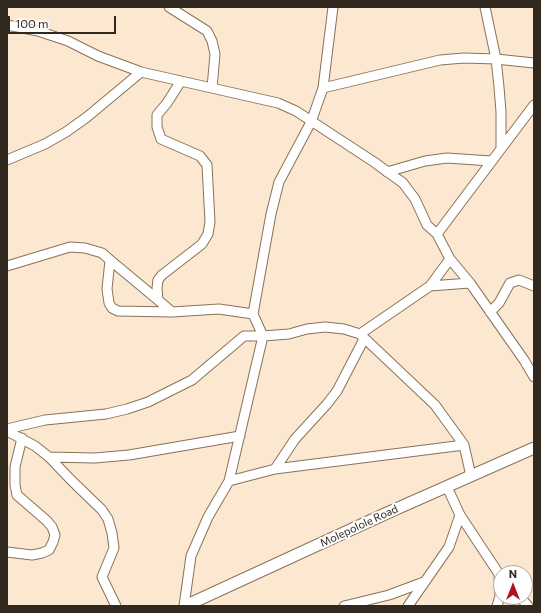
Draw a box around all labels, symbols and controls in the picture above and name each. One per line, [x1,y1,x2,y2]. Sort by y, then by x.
scale bar [10,8,118,34]
text: 100 m [15,16,49,30]
street label: Molepolole Road [318,502,400,550]
north arrow [493,565,533,605]
text: N [509,567,517,580]

